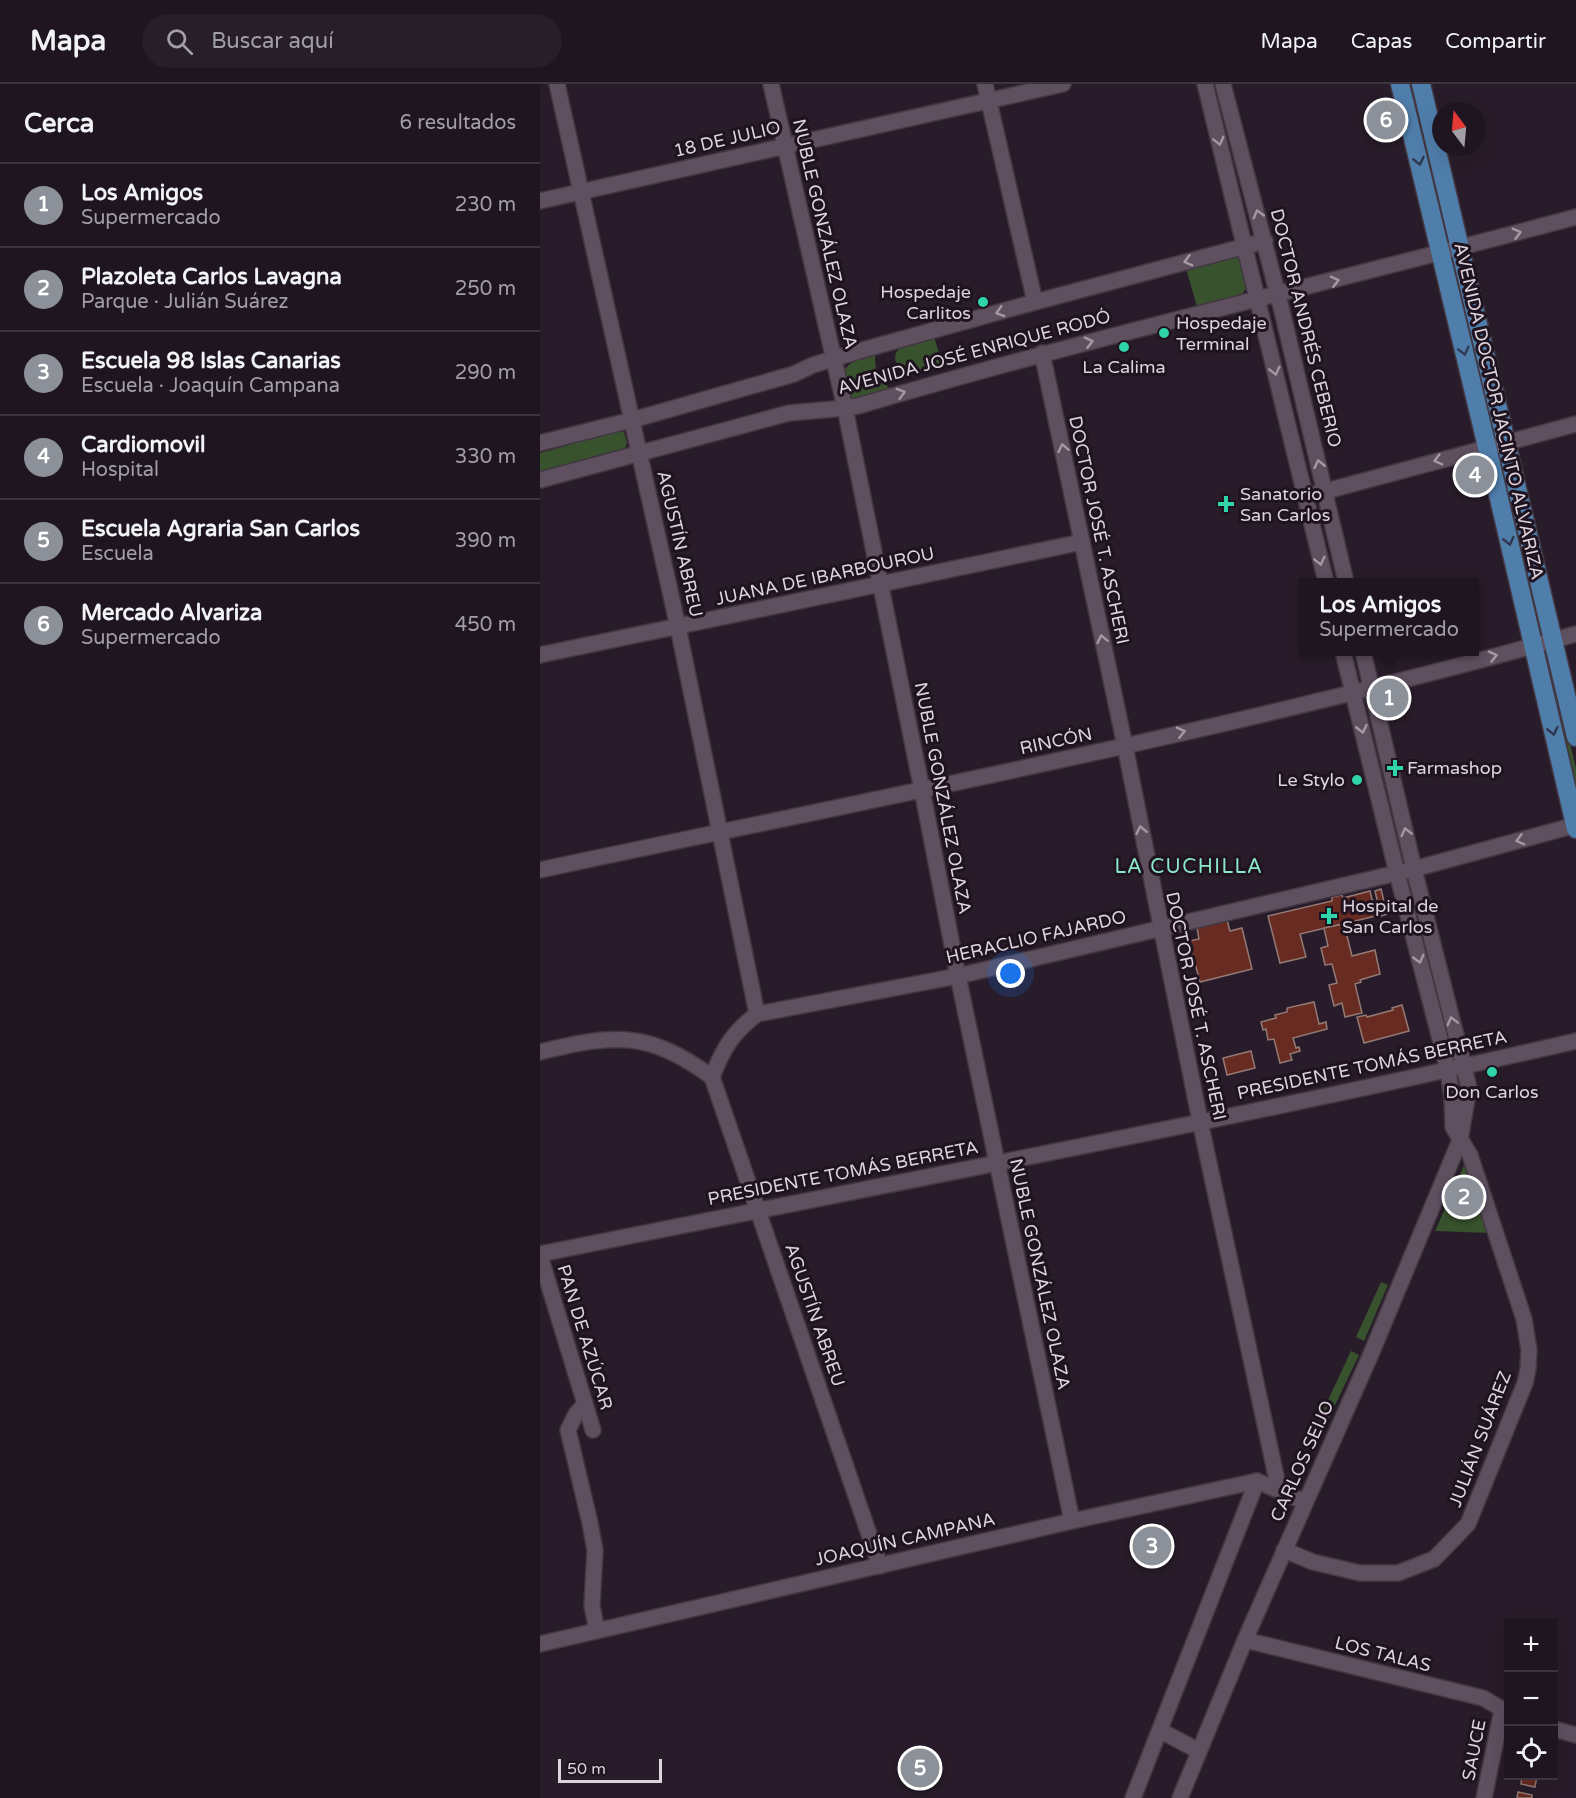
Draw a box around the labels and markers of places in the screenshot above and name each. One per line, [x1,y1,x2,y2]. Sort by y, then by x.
pin: 6 [1366,98,1406,142]
place label: Hospedaje Carlitos [880,281,971,324]
marker: Hospedaje Carlitos [976,295,990,309]
place label: Hospedaje Terminal [1176,312,1267,355]
marker: Hospedaje Terminal [1157,326,1171,340]
marker: La Calima [1117,340,1131,354]
place label: La Calima [1082,356,1166,378]
pin: 4 [1456,452,1494,498]
place label: Sanatorio San Carlos [1240,483,1330,526]
marker: Sanatorio San Carlos [1217,495,1235,513]
pin: 1 [1370,676,1408,720]
place label: Farmashop [1407,757,1502,779]
marker: Farmashop [1388,761,1402,775]
place label: Le Stylo [1277,769,1345,791]
marker: Le Stylo [1350,773,1364,787]
place label: Hospital de San Carlos [1342,895,1438,938]
marker: Hospital de San Carlos [1320,907,1338,925]
marker: Don Carlos [1485,1065,1499,1079]
place label: Don Carlos [1445,1081,1539,1103]
pin: 2 [1444,1174,1484,1220]
pin: 3 [1132,1524,1172,1568]
pin: 5 [900,1746,940,1790]

